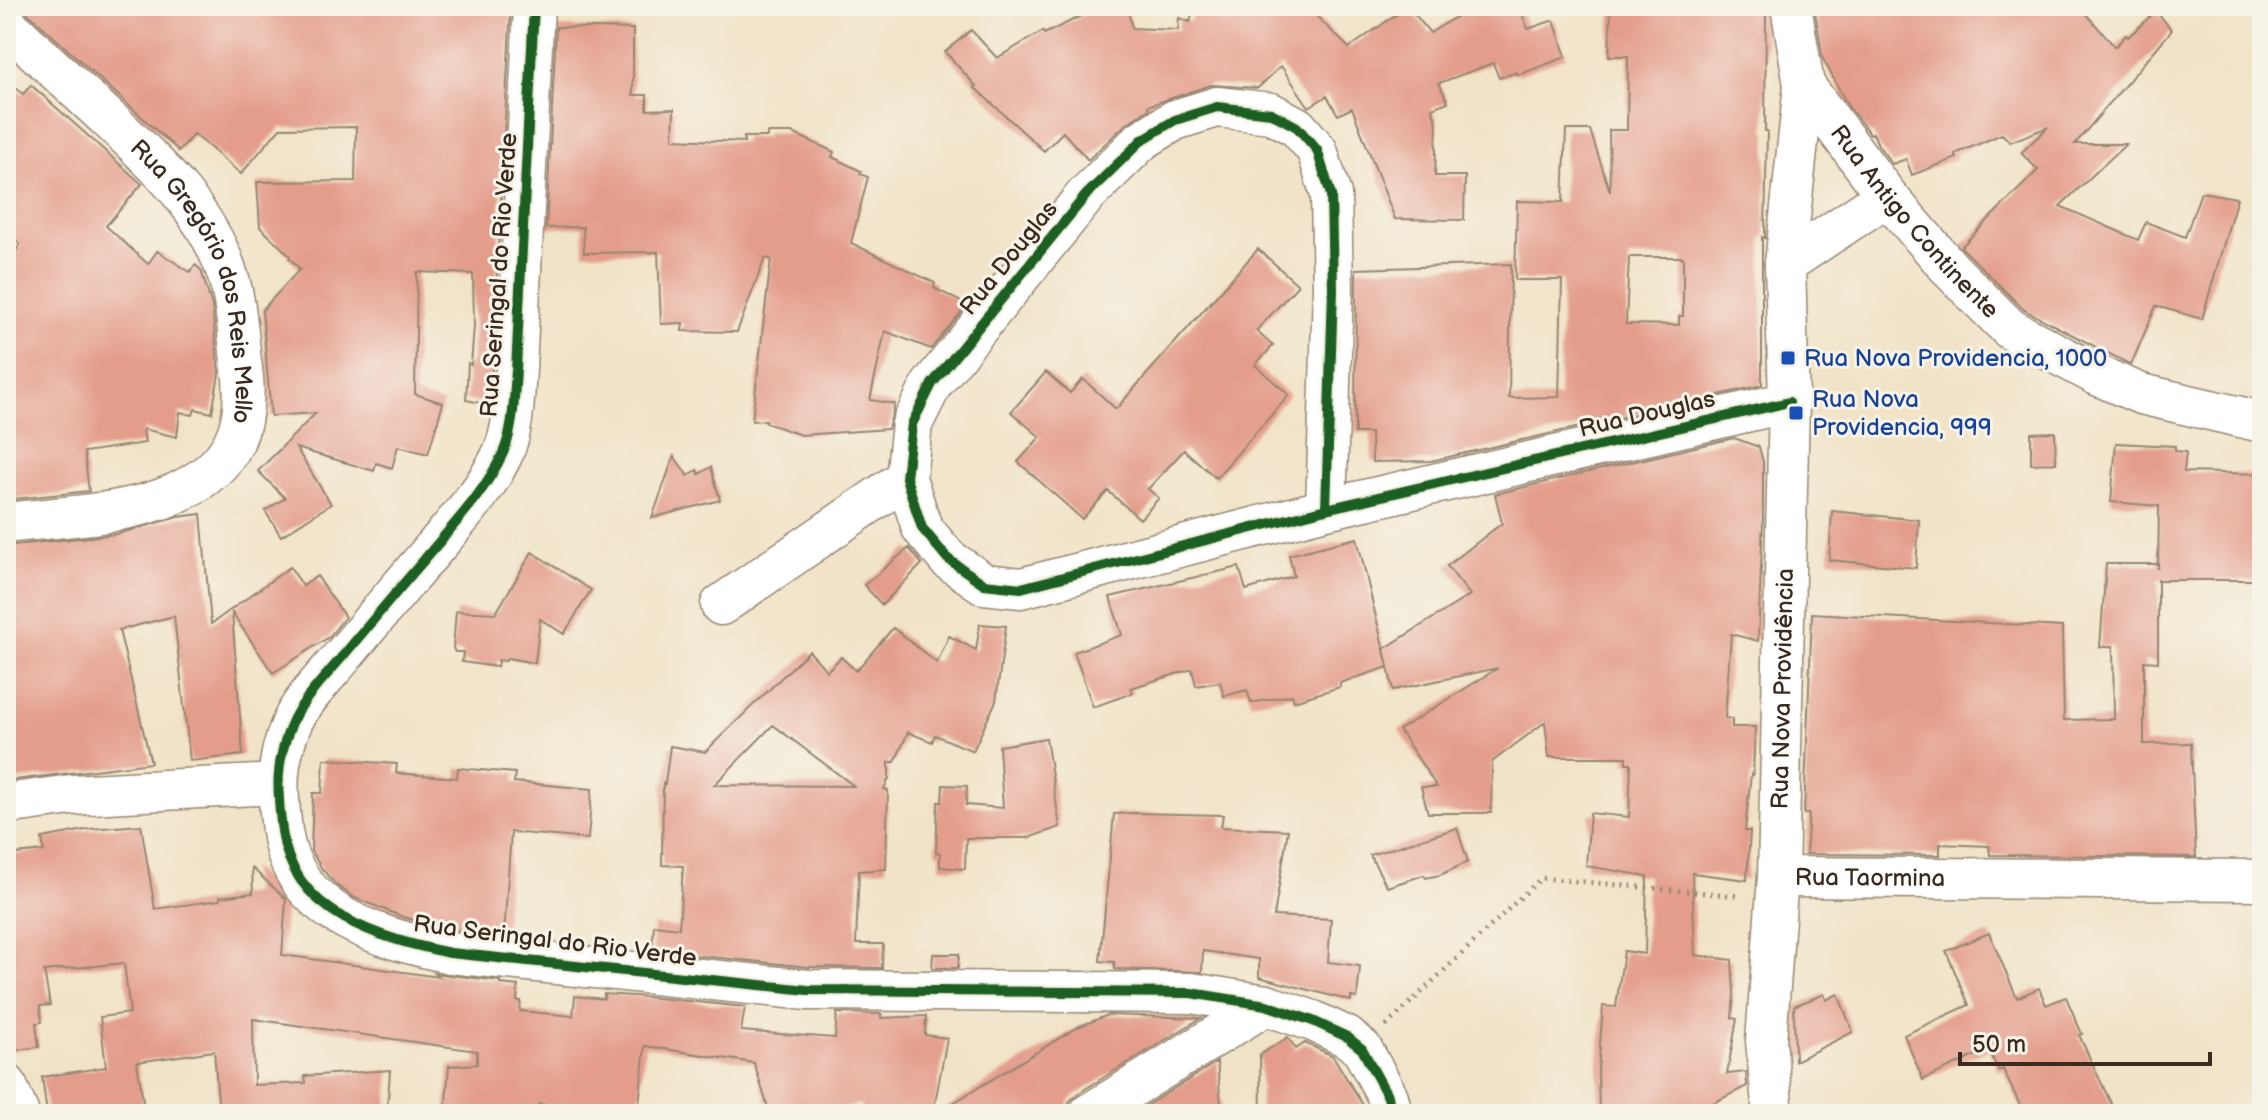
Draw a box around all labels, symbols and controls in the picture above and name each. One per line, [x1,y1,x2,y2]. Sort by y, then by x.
street label: Rua Antigo Continente [1824,119,2005,324]
street label: Rua Seringal do Rio Verde [475,132,523,418]
street label: Rua Gregório dos Reis Mello [124,133,258,426]
street label: Rua Douglas [954,195,1064,321]
place label: Rua Nova Providencia, 1000 [1804,344,2107,373]
marker: Rua Nova Providencia, 1000 [1779,349,1797,367]
street label: Rua Douglas [1576,384,1718,444]
place label: Rua Nova Providencia, 999 [1812,385,1992,442]
marker: Rua Nova Providencia, 999 [1787,404,1805,422]
street label: Rua Nova Providência [1765,568,1800,810]
street label: Rua Taormina [1795,863,1945,893]
street label: Rua Seringal do Rio Verde [412,909,698,973]
scale bar [1960,1016,2210,1066]
text: 50 m [1972,1030,2026,1059]

